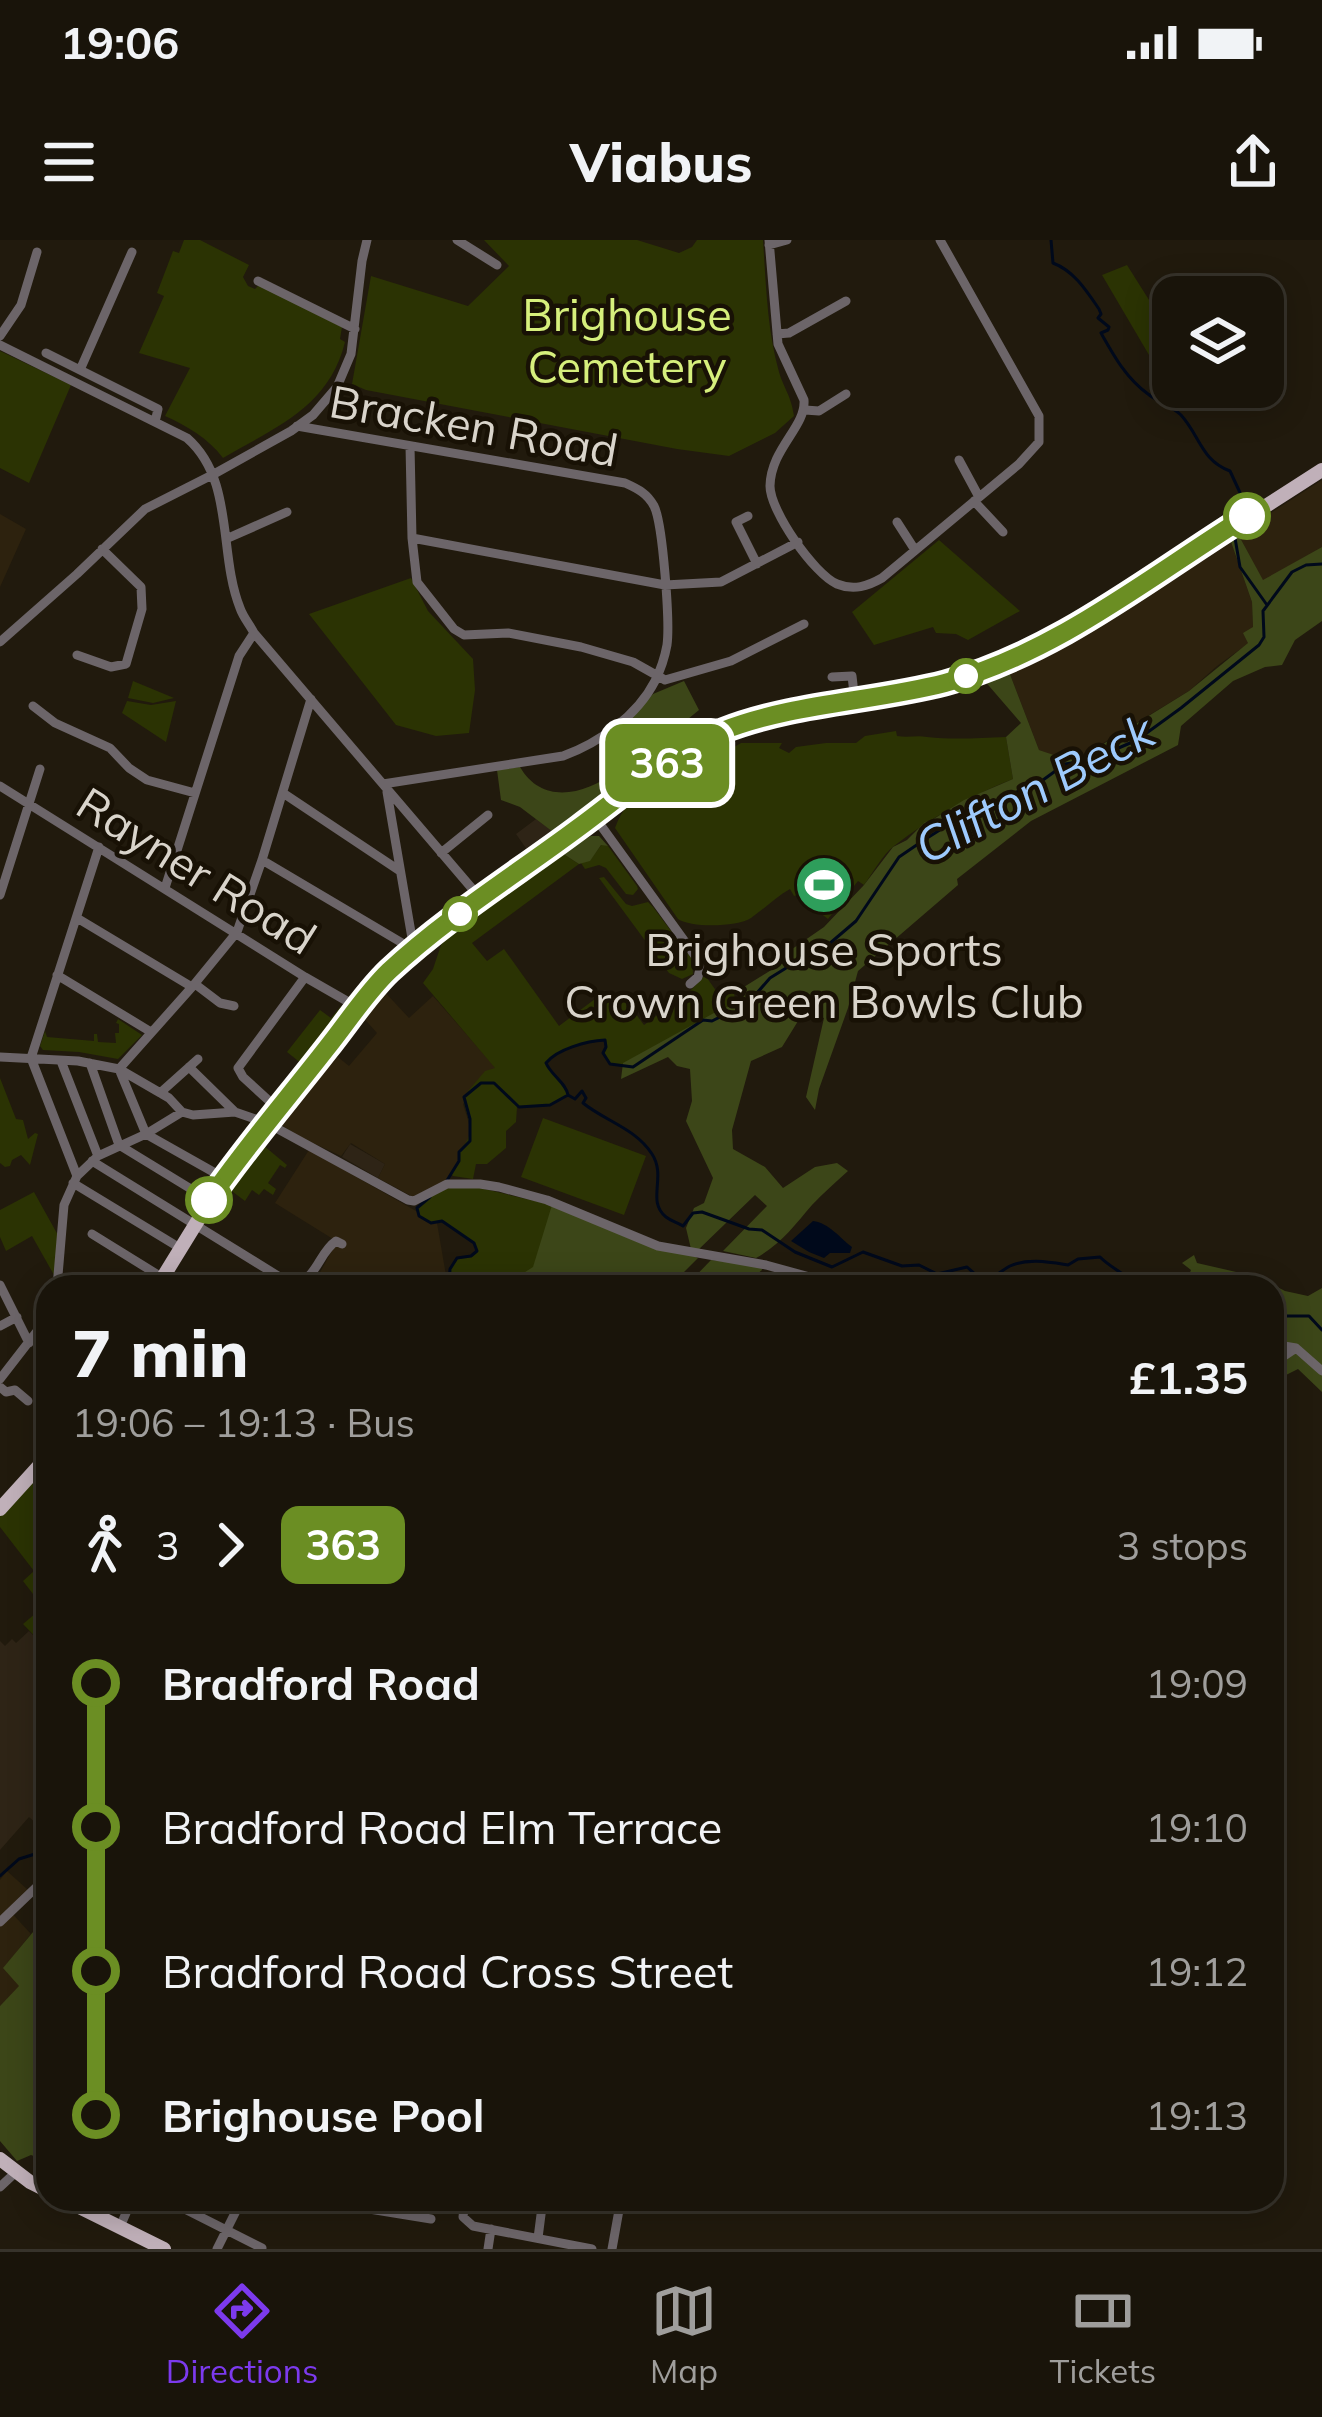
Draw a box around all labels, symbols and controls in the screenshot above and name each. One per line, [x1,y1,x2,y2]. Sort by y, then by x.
text: 19:06 [60,14,179,70]
text: Viabus [570,128,752,196]
icon: menu [36,129,102,195]
icon: share [1220,129,1286,195]
map controls [1152,276,1284,408]
button: layers [1152,276,1284,408]
park label: Brighouse Cemetery [522,286,732,394]
street label: Bracken Road [326,372,622,478]
unlabelled marker [1225,494,1269,538]
unlabelled marker [950,660,982,692]
water label: Clifton Beck [904,699,1165,876]
line badge: 363 [598,724,736,802]
text: 363 [629,736,705,789]
street label: Rayner Road [67,774,327,966]
sports icon: Brighouse Sports Crown Green Bowls Club [793,854,855,916]
unlabelled marker [444,898,476,930]
place label: Brighouse Sports Crown Green Bowls Club [564,921,1084,1029]
unlabelled marker [187,1178,231,1222]
text: 7 min [72,1311,249,1394]
text: £1.35 [1129,1349,1248,1405]
text: 19:06 – 19:13 · Bus [72,1398,415,1447]
icon: walk [72,1512,138,1578]
icon: forward [197,1512,263,1578]
text: 363 [305,1518,381,1571]
text: 3 [156,1521,179,1570]
text: 3 stops [1117,1521,1248,1570]
text: Bradford Road [162,1655,480,1711]
text: 19:09 [1146,1659,1248,1708]
text: Bradford Road Elm Terrace [162,1799,722,1855]
text: 19:10 [1146,1803,1248,1852]
text: Bradford Road Cross Street [162,1943,733,1999]
text: 19:12 [1146,1947,1248,1996]
text: Brighouse Pool [162,2087,484,2143]
text: 19:13 [1146,2091,1248,2140]
tab: Directions [166,2278,318,2391]
tab: Map [650,2278,718,2391]
tab: Tickets [1050,2278,1156,2391]

